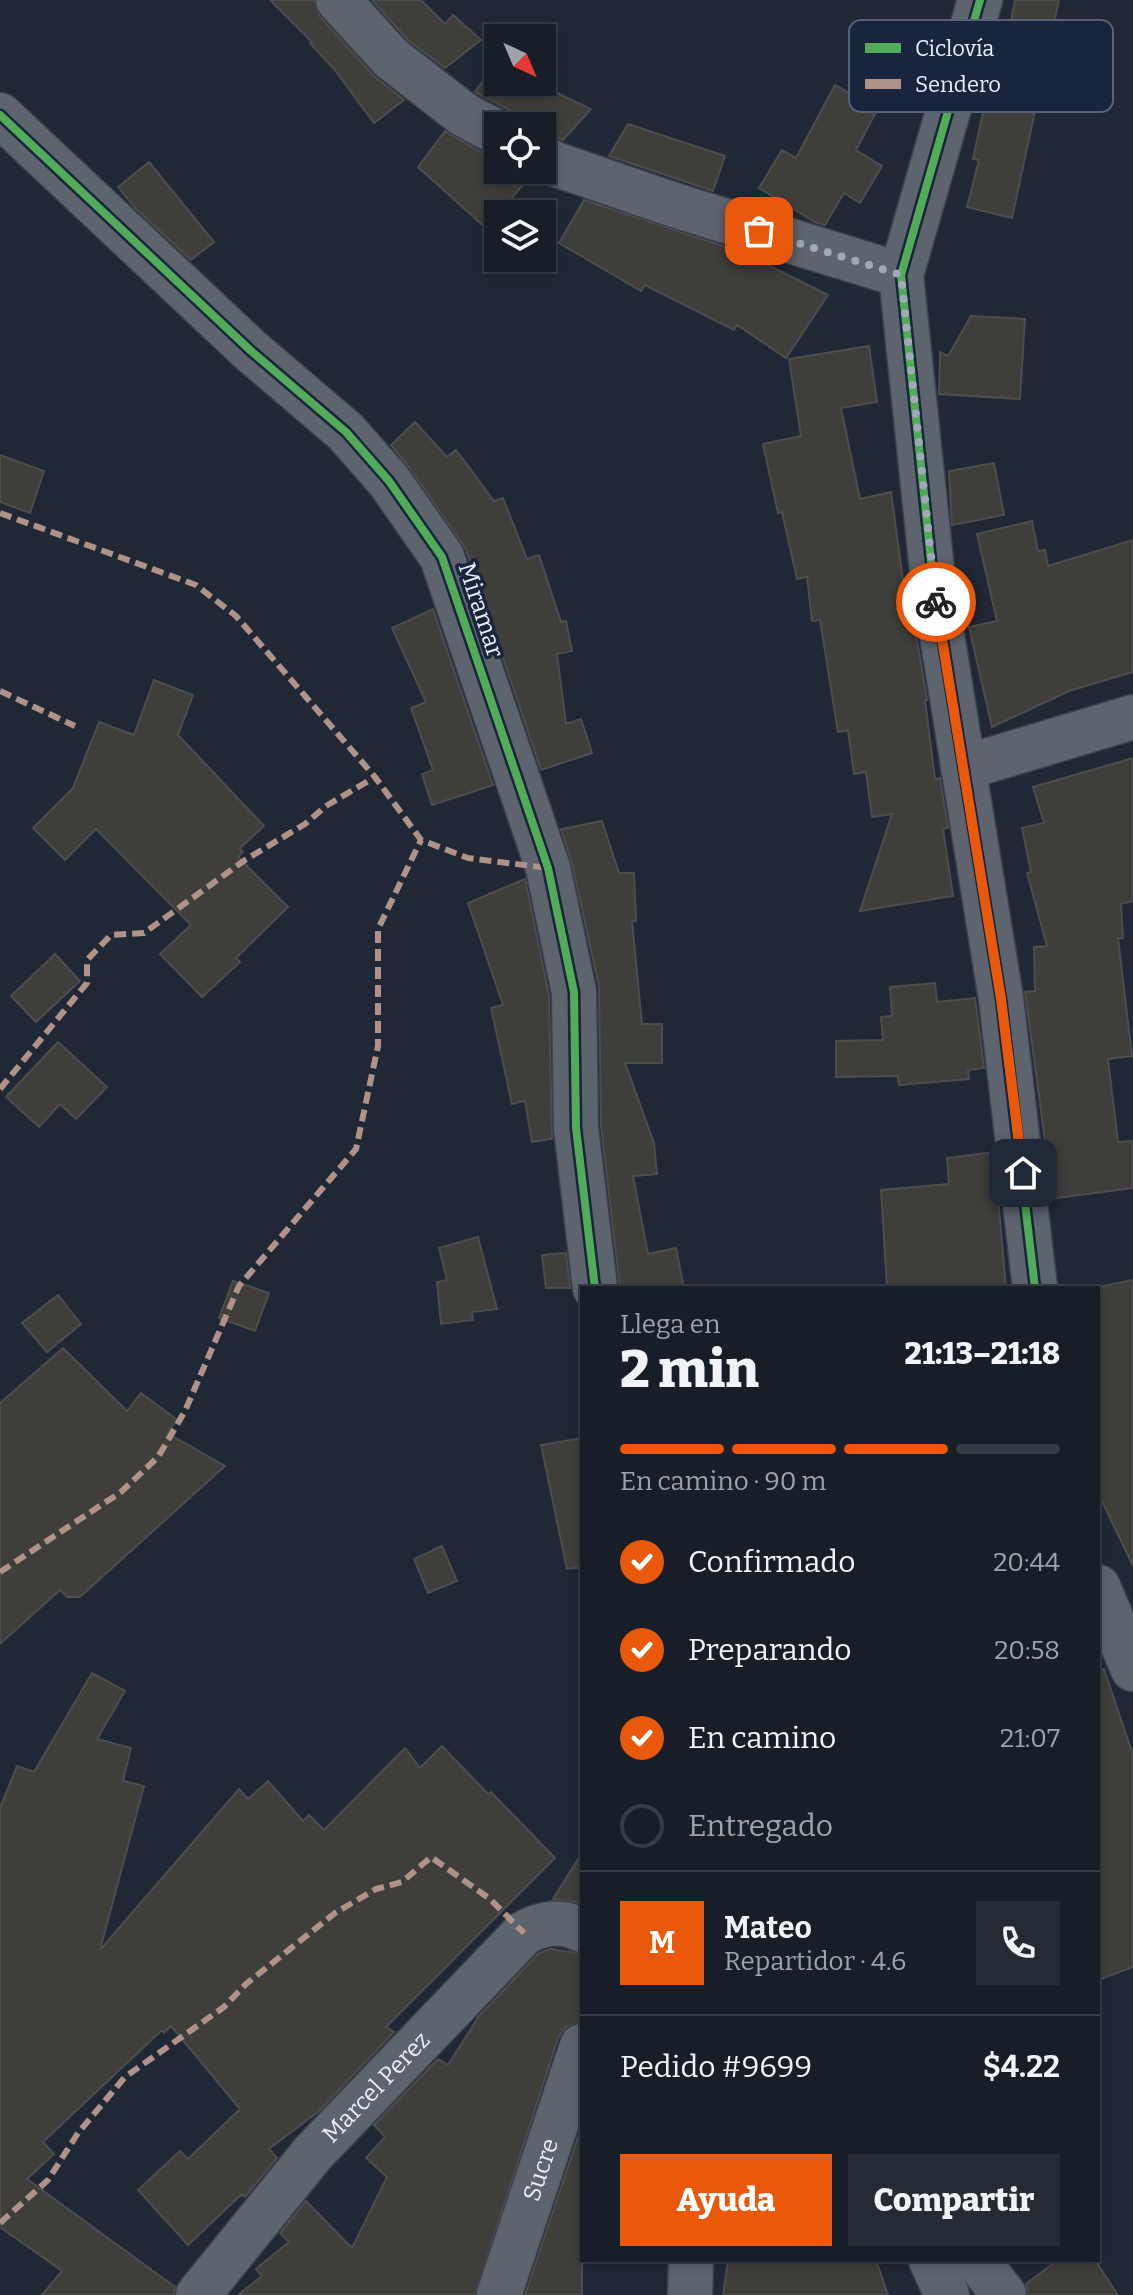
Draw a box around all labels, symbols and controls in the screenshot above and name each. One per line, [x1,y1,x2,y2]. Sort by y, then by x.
legend [849,20,1113,112]
north arrow [484,24,556,96]
map controls [484,24,556,272]
text: Ciclovía [915,35,994,62]
text: Sendero [915,71,1001,98]
button: locate [484,112,556,184]
pin [725,197,793,265]
button: layers [484,200,556,272]
icon: bag [737,209,781,253]
street label: Miramar [453,559,510,661]
courier [896,562,976,642]
icon: bike [914,580,958,624]
pin [989,1139,1057,1207]
icon: home [1001,1151,1045,1195]
text: Llega en [620,1309,720,1340]
text: 21:13–21:18 [905,1336,1060,1372]
text: 2 min [620,1338,759,1401]
text: En camino · 90 m [620,1466,826,1497]
icon: check [620,1540,664,1584]
text: Confirmado [688,1544,855,1580]
text: 20:44 [993,1547,1060,1578]
icon: check [620,1628,664,1672]
text: Preparando [688,1632,852,1668]
text: 20:58 [994,1635,1060,1666]
icon: check [620,1716,664,1760]
text: En camino [688,1720,836,1756]
text: 21:07 [1000,1723,1060,1754]
text: Entregado [688,1808,833,1844]
button: phone [976,1901,1060,1985]
text: Mateo [724,1910,812,1946]
text: M [649,1925,675,1961]
text: Repartidor · 4.6 [724,1946,906,1977]
street label: Marcel Perez [317,2026,436,2148]
text: Pedido #9699 [620,2049,812,2085]
text: $4.22 [983,2049,1060,2085]
street label: Sucre [517,2135,564,2205]
button: Ayuda [620,2154,832,2246]
button: Compartir [848,2154,1060,2246]

